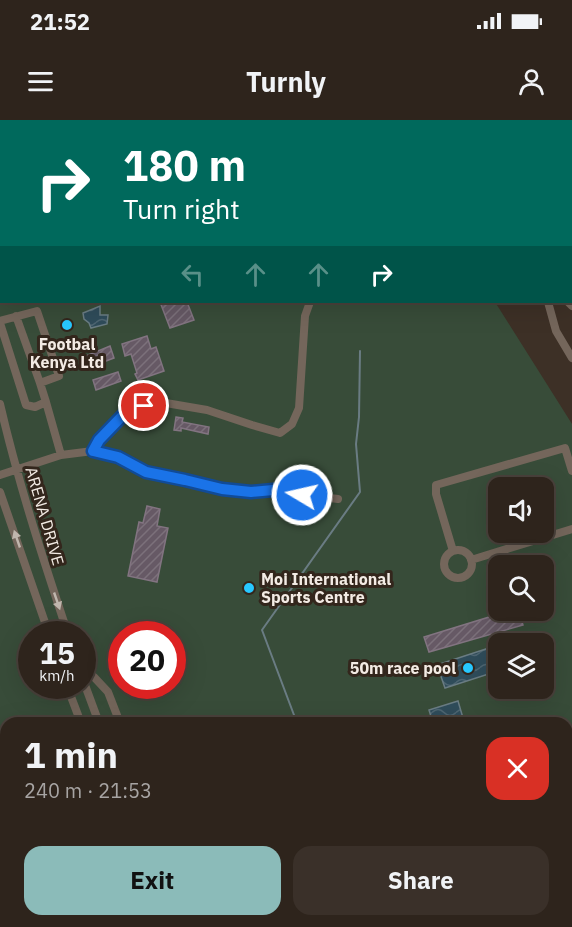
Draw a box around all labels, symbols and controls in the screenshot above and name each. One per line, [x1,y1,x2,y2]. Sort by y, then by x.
text: 21:52 [30,7,90,36]
text: Turnly [246,64,326,99]
icon: menu [24,65,57,98]
icon: person [515,65,548,98]
text: 180 m [123,138,246,193]
icon: right [24,144,102,222]
text: Turn right [123,191,240,226]
icon: left [176,258,209,291]
icon: ahead [239,258,272,291]
icon: ahead [302,258,335,291]
icon: right [365,258,398,291]
marker: Footbal Kenya Ltd [60,318,74,332]
place label: Footbal Kenya Ltd [30,334,104,372]
pin [118,380,169,431]
icon: arrive [127,389,160,422]
position arrow [270,463,334,527]
street label: ARENA DRIVE [21,464,69,568]
map controls [488,477,554,699]
button: sound [488,477,554,543]
one-way arrow [11,530,21,548]
button: search [488,555,554,621]
place label: Moi International Sports Centre [261,569,391,607]
marker: Moi International Sports Centre [242,581,256,595]
one-way arrow [53,592,62,610]
speed limit sign: 20 [108,621,186,699]
text: 15 [39,633,75,672]
button: layers [488,633,554,699]
place label: 50m race pool [350,658,456,678]
marker: 50m race pool [461,661,475,675]
text: km/h [39,666,75,685]
text: 1 min [24,731,118,778]
button: close [486,737,549,800]
text: 240 m · 21:53 [24,777,152,804]
button: Exit [24,846,281,915]
button: Share [293,846,549,915]

